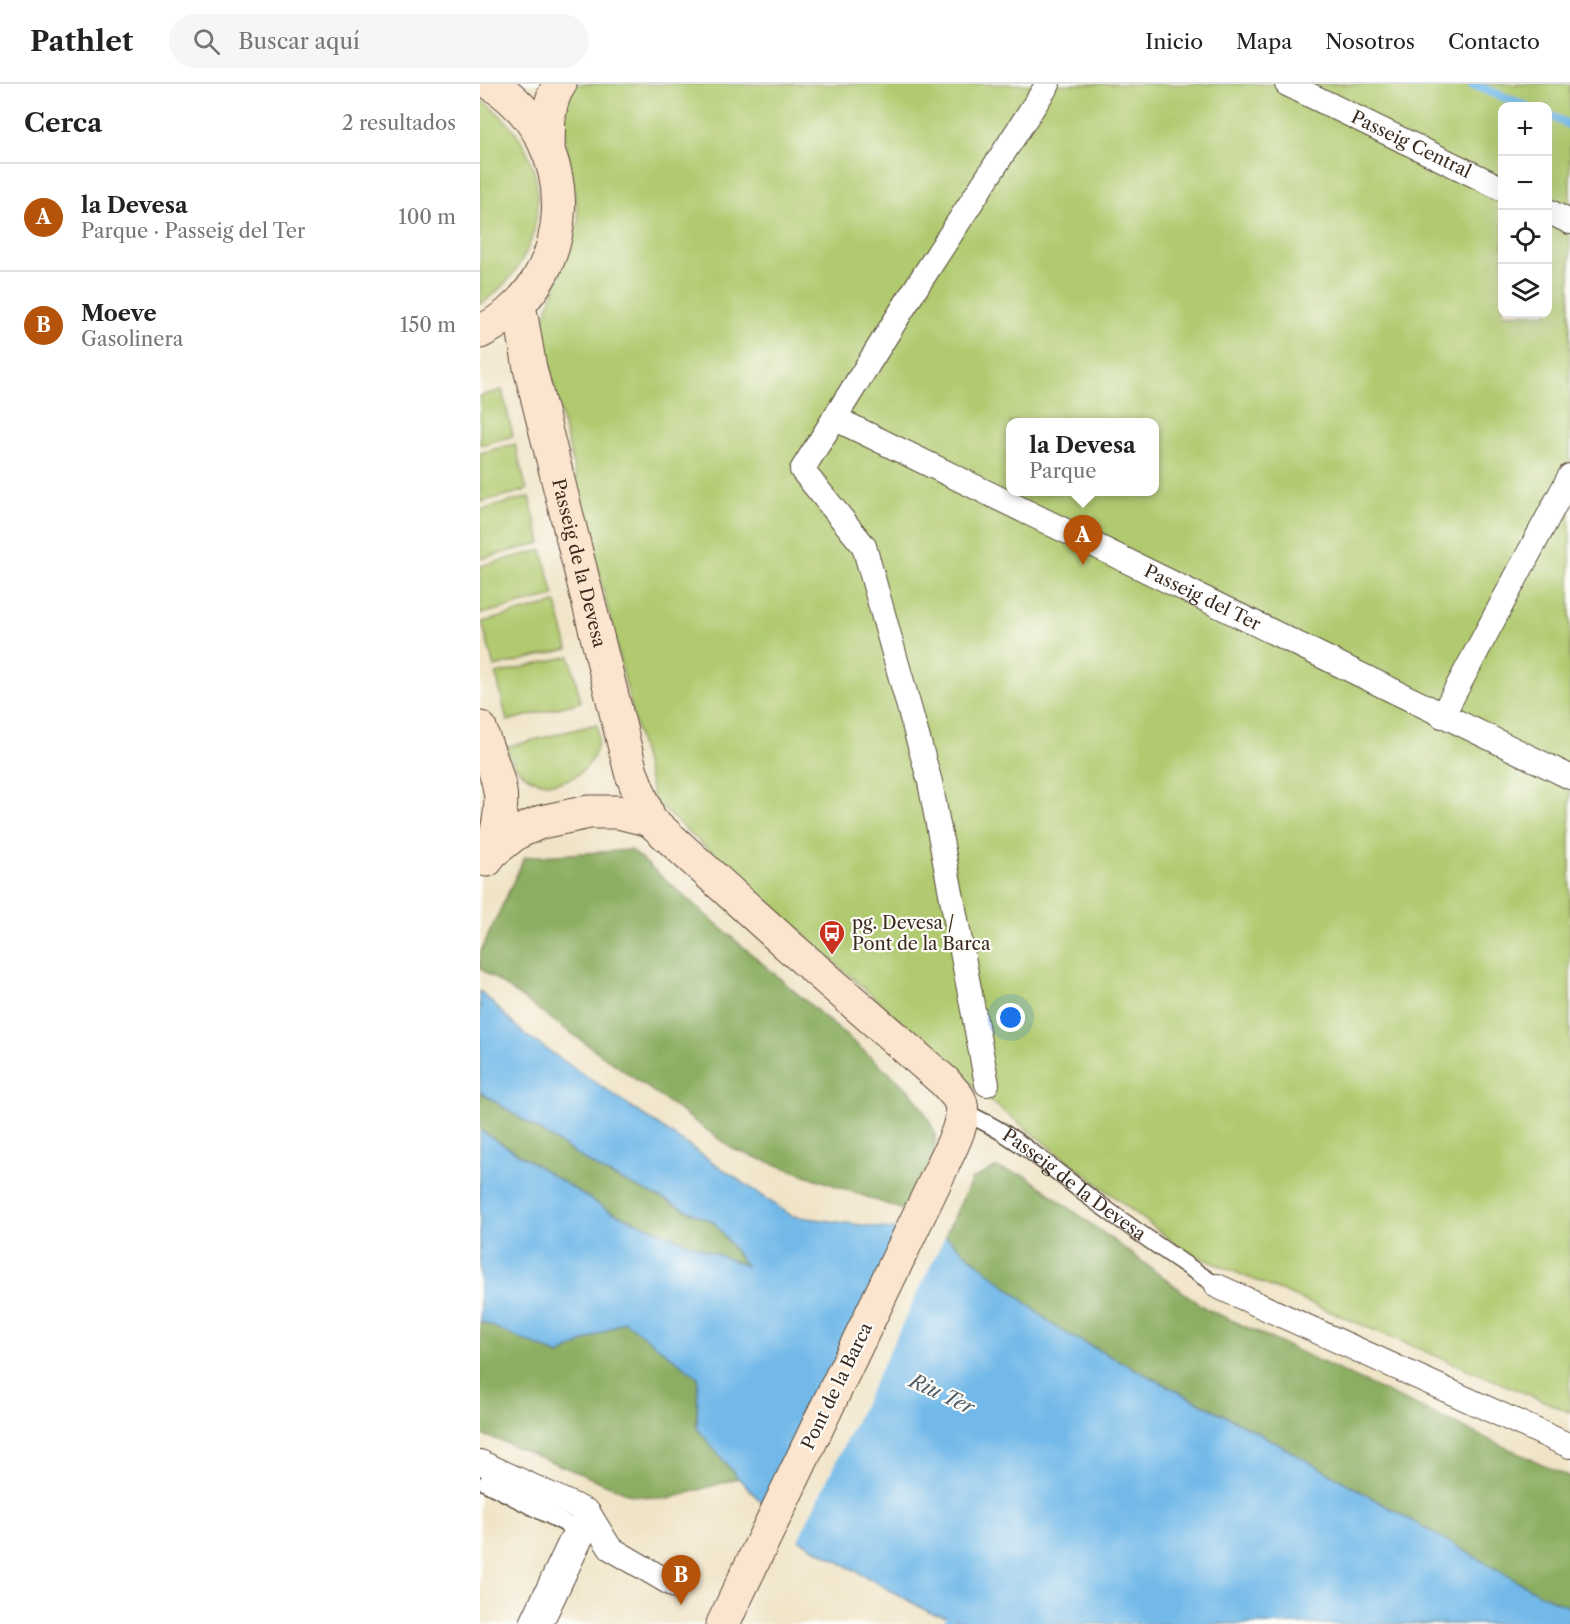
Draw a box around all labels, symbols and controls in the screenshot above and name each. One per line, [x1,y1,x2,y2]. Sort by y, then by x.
search box [169,14,589,68]
text: Pathlet [30,24,133,58]
icon: search [190,25,223,58]
text: Buscar aquí [238,28,360,55]
text: Inicio [1145,29,1203,54]
text: Mapa [1236,29,1292,54]
text: Nosotros [1325,29,1415,54]
text: Contacto [1448,29,1540,54]
map controls [1498,102,1552,318]
button: + [1498,102,1552,156]
street label: Passeig Central [1348,106,1475,183]
text: Cerca [24,107,102,139]
text: 2 resultados [342,111,456,135]
button: − [1498,156,1552,210]
text: la Devesa [81,192,188,219]
text: A [36,205,51,229]
text: 100 m [398,205,456,229]
button: locate [1498,210,1552,264]
text: Parque · Passeig del Ter [81,219,305,243]
button: layers [1498,264,1552,318]
text: Moeve [81,300,157,327]
text: B [36,313,51,337]
text: 150 m [400,313,456,337]
text: Gasolinera [81,327,183,351]
popup [1006,418,1159,496]
text: la Devesa [1029,432,1136,459]
text: Parque [1029,459,1096,483]
street label: Passeig de la Devesa [547,476,611,650]
pin: A [1064,516,1102,565]
street label: Passeig del Ter [1141,560,1265,636]
place label: pg. Devesa / Pont de la Barca [852,912,991,955]
bus stop icon: pg. Devesa / Pont de la Barca [817,918,847,956]
your location [996,1003,1025,1032]
street label: Passeig de la Devesa [998,1124,1150,1245]
street label: Pont de la Barca [797,1318,877,1453]
water label: Riu Ter [904,1368,980,1420]
pin: B [662,1556,700,1605]

